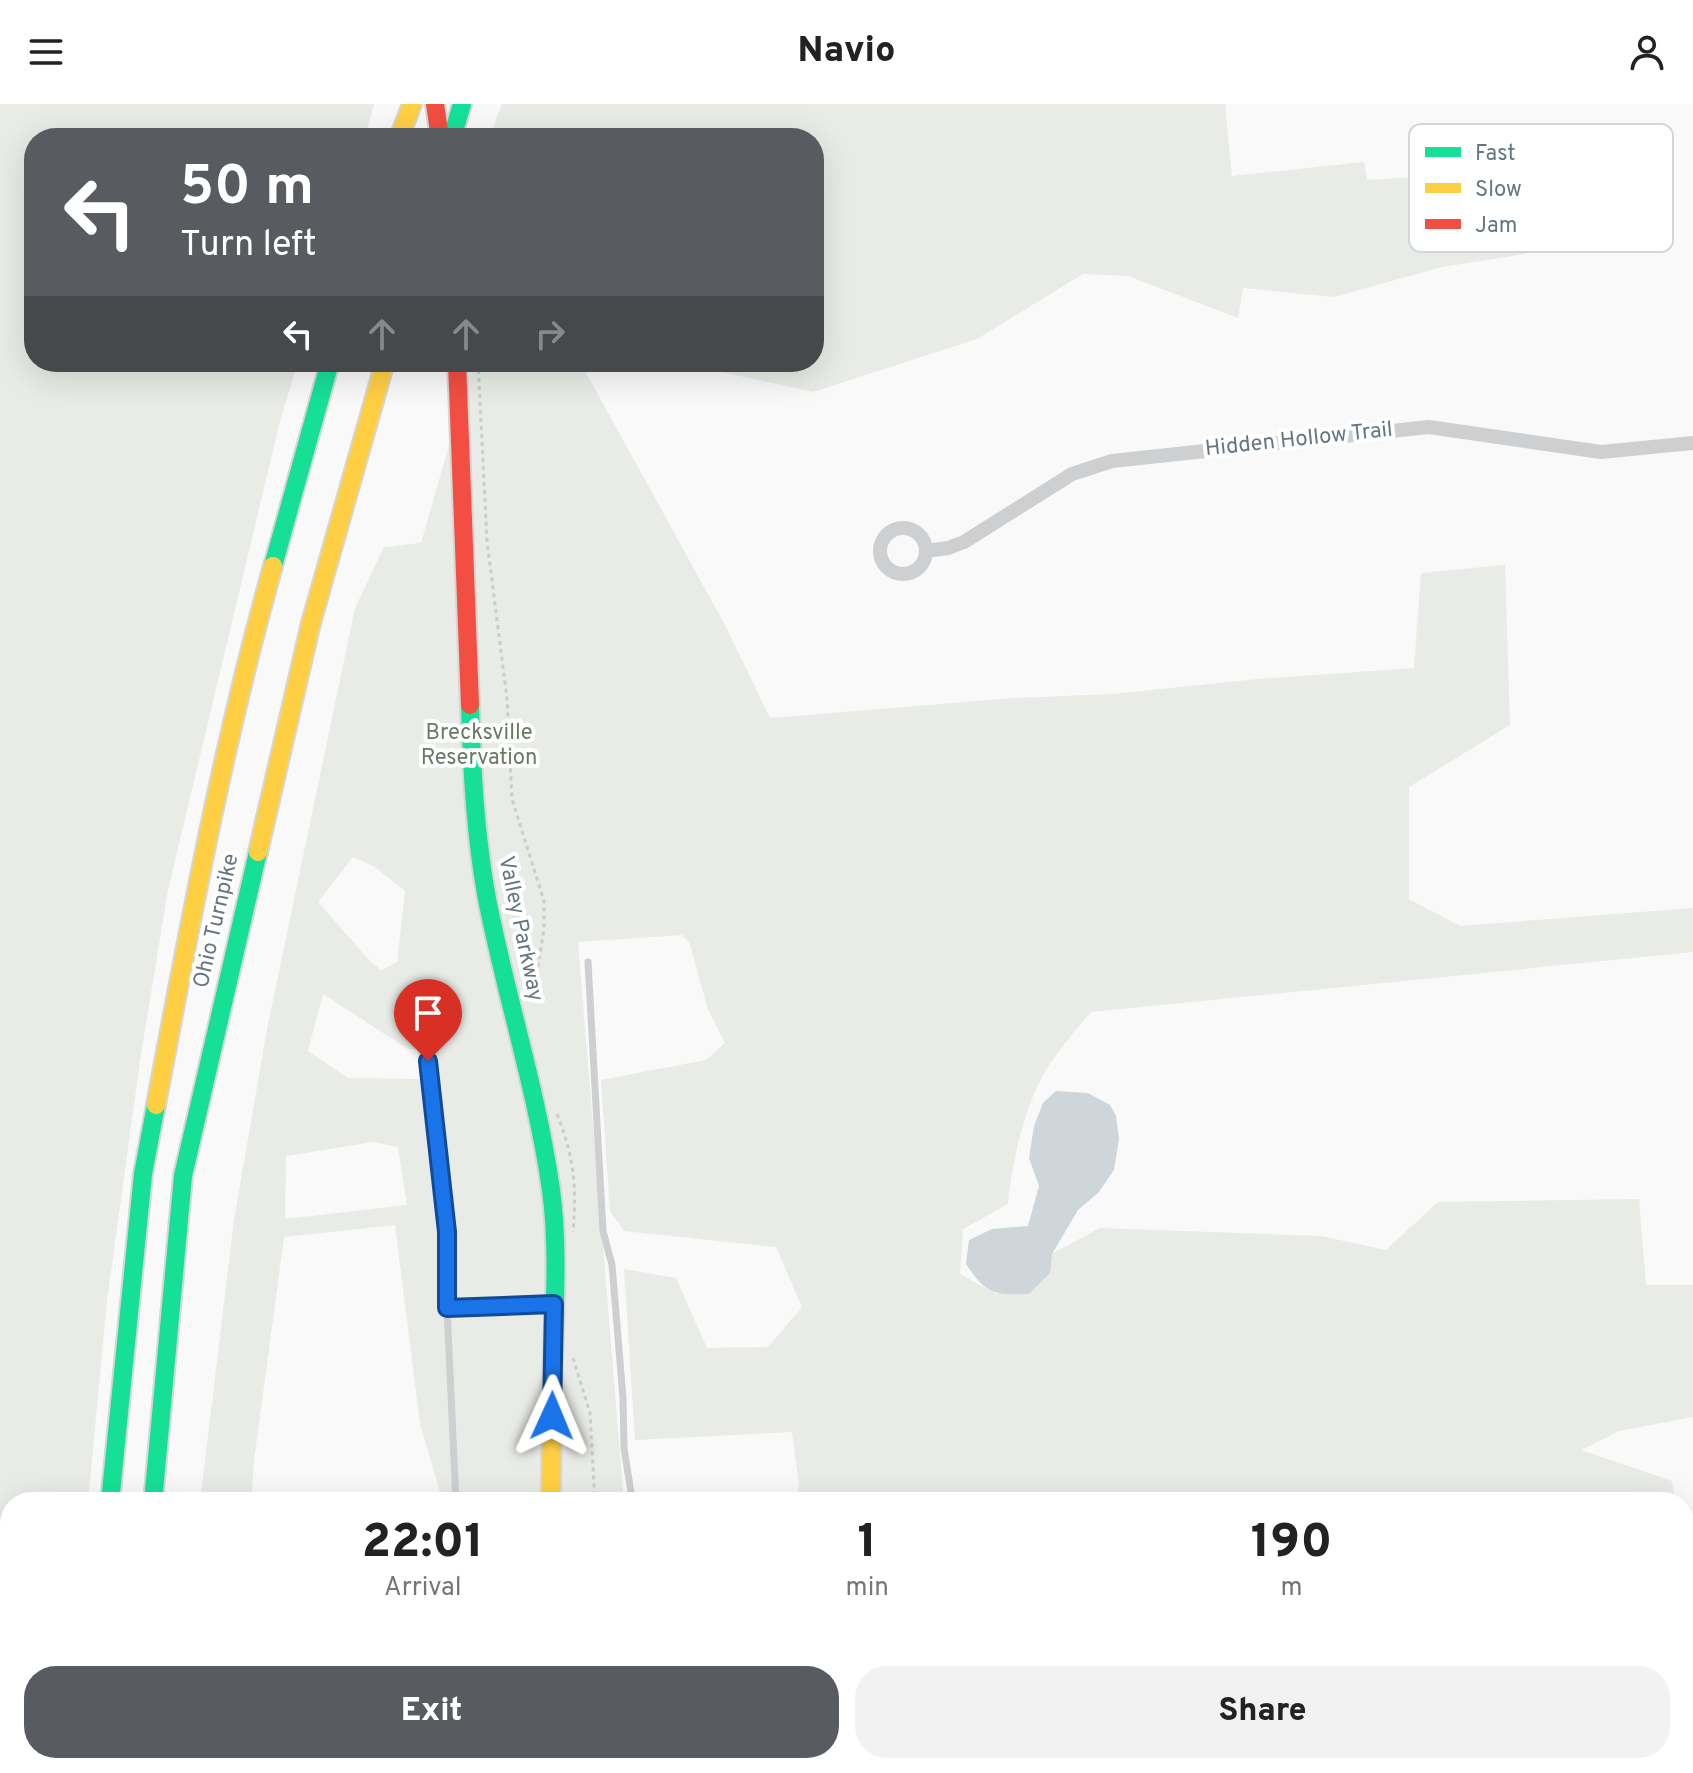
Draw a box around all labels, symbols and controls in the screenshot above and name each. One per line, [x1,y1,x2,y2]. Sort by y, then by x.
text: Navio [797,29,896,75]
icon: menu [24,30,68,74]
icon: person [1625,30,1669,74]
legend [1409,124,1673,252]
text: Fast [1475,141,1516,168]
text: 50 m [180,154,314,224]
icon: left [48,160,152,264]
text: Slow [1475,177,1522,204]
text: Jam [1475,213,1518,240]
text: Turn left [180,223,317,269]
icon: left [276,312,320,356]
icon: ahead [360,312,404,356]
icon: ahead [444,312,488,356]
icon: right [528,312,572,356]
street label: Hidden Hollow Trail [1204,417,1394,463]
park label: Brecksville Reservation [421,720,537,772]
street label: Ohio Turnpike [188,851,246,991]
street label: Valley Parkway [491,854,549,1004]
pin [394,979,462,1061]
icon: arrive [406,991,450,1035]
position arrow [510,1374,594,1458]
text: 22:01 [362,1514,484,1574]
text: 1 [857,1514,877,1574]
text: 190 [1251,1514,1332,1574]
text: Arrival [384,1572,462,1605]
text: min [846,1572,889,1605]
text: m [1280,1572,1302,1605]
button: Exit [24,1666,839,1758]
button: Share [855,1666,1670,1758]

